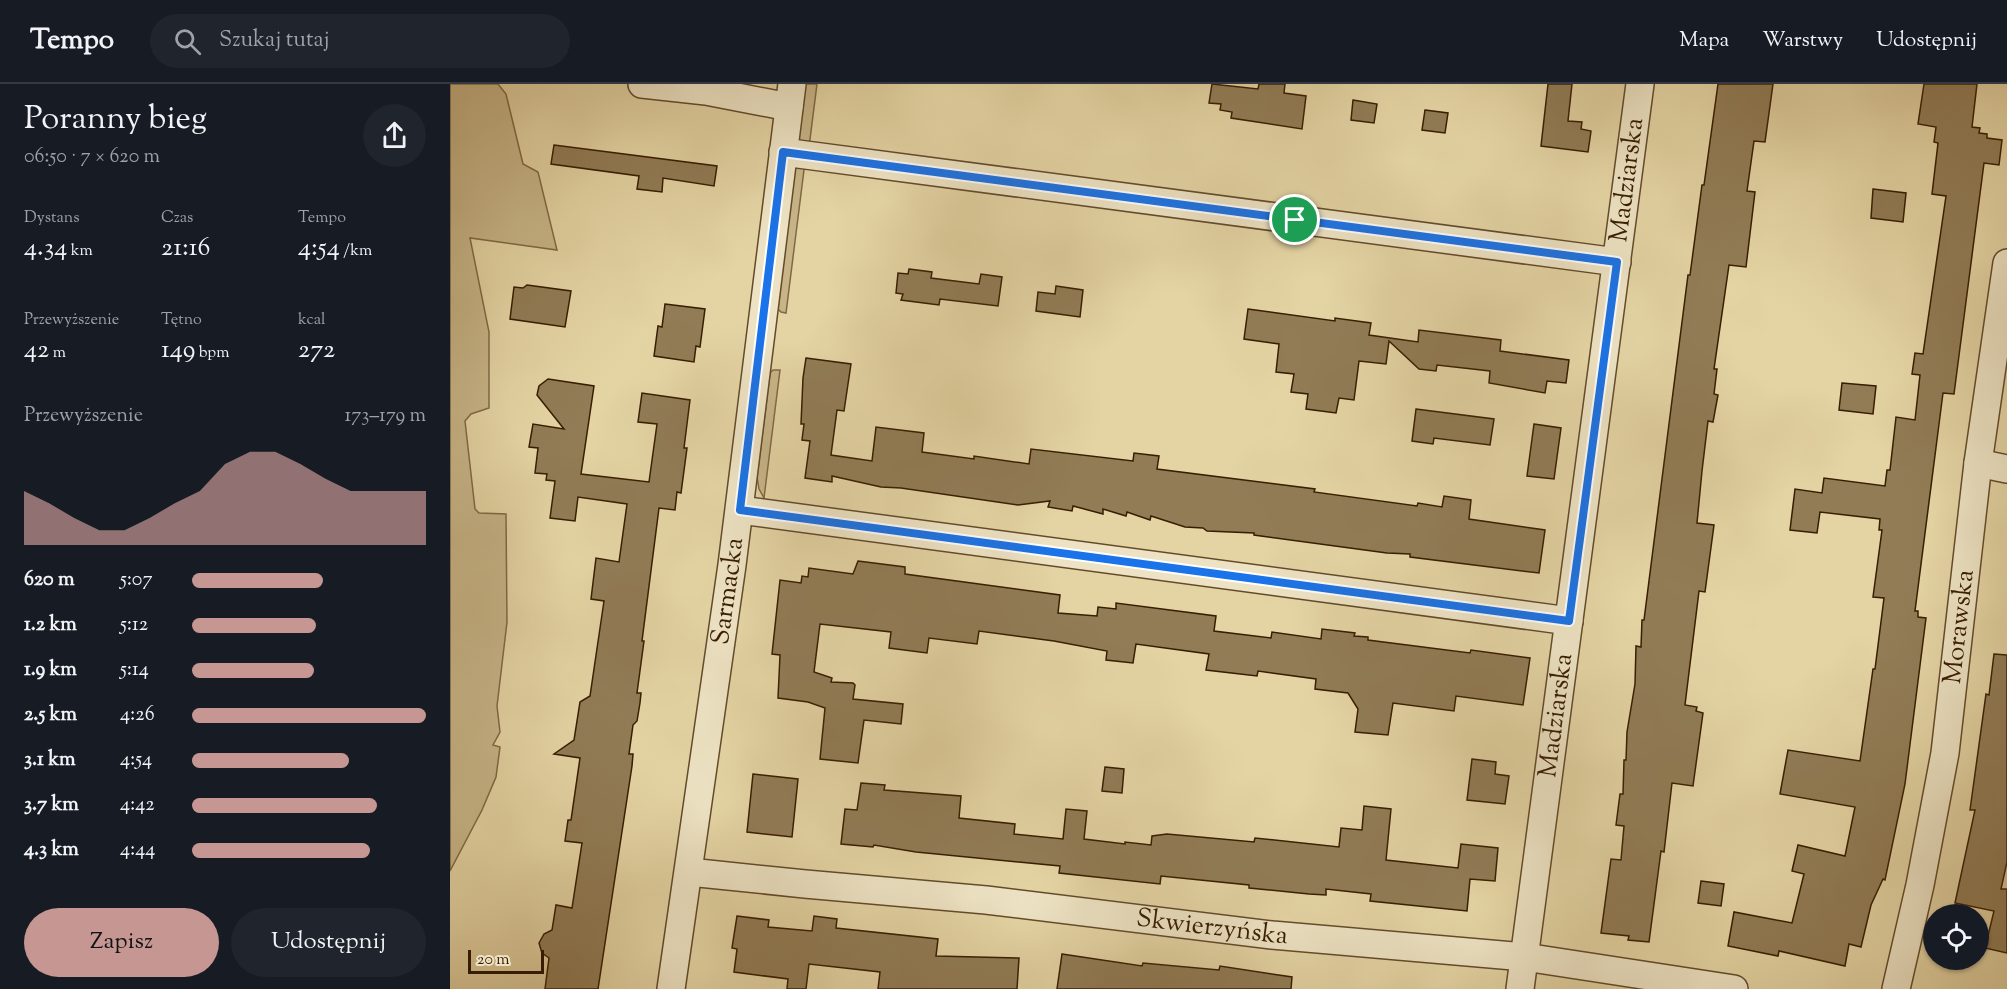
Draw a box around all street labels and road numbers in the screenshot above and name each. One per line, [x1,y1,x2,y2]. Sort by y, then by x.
street label: Madziarska [1601,116,1654,245]
street label: Sarmacka [702,535,754,647]
street label: Morawska [1934,568,1984,686]
street label: Madziarska [1530,651,1583,780]
street label: Skwierzyńska [1134,900,1289,955]

